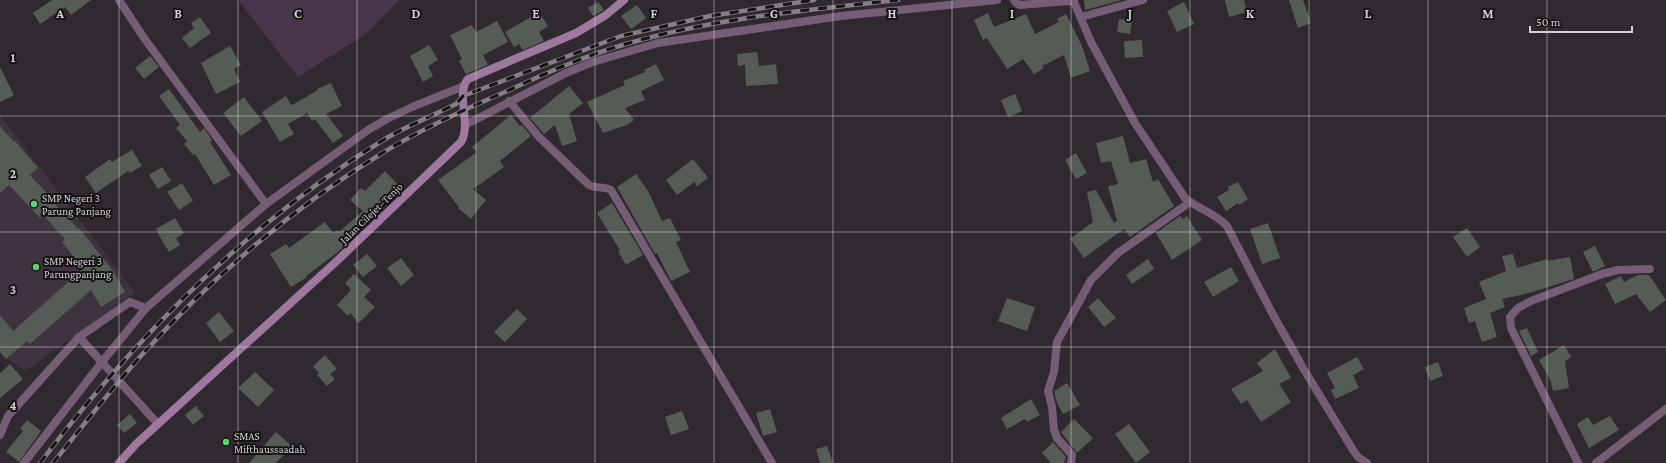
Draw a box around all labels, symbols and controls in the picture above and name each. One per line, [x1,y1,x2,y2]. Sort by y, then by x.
text: A [55,6,64,21]
text: B [174,6,182,21]
text: C [294,6,302,21]
text: D [412,6,421,21]
text: E [532,6,540,21]
text: F [651,6,658,21]
text: G [770,6,778,21]
text: H [888,6,897,21]
text: I [1010,6,1014,21]
text: J [1126,6,1132,21]
text: K [1246,6,1255,21]
text: L [1365,6,1372,21]
text: M [1482,6,1494,21]
scale bar [1530,8,1632,34]
text: 50 m [1536,15,1561,29]
text: 1 [11,50,16,65]
text: 2 [10,166,17,181]
street label: Jalan Cilejet–Tenjo [336,180,406,247]
place label: SMP Negeri 3 Parung Panjang [42,192,112,218]
marker: SMP Negeri 3 Parung Panjang [29,199,39,209]
place label: SMP Negeri 3 Parungpanjang [44,255,112,281]
marker: SMP Negeri 3 Parungpanjang [31,262,41,272]
text: 3 [10,282,16,297]
text: 4 [9,398,17,413]
place label: SMAS Mifthaussaadah [234,430,305,455]
marker: SMAS Mifthaussaadah [221,437,231,447]

